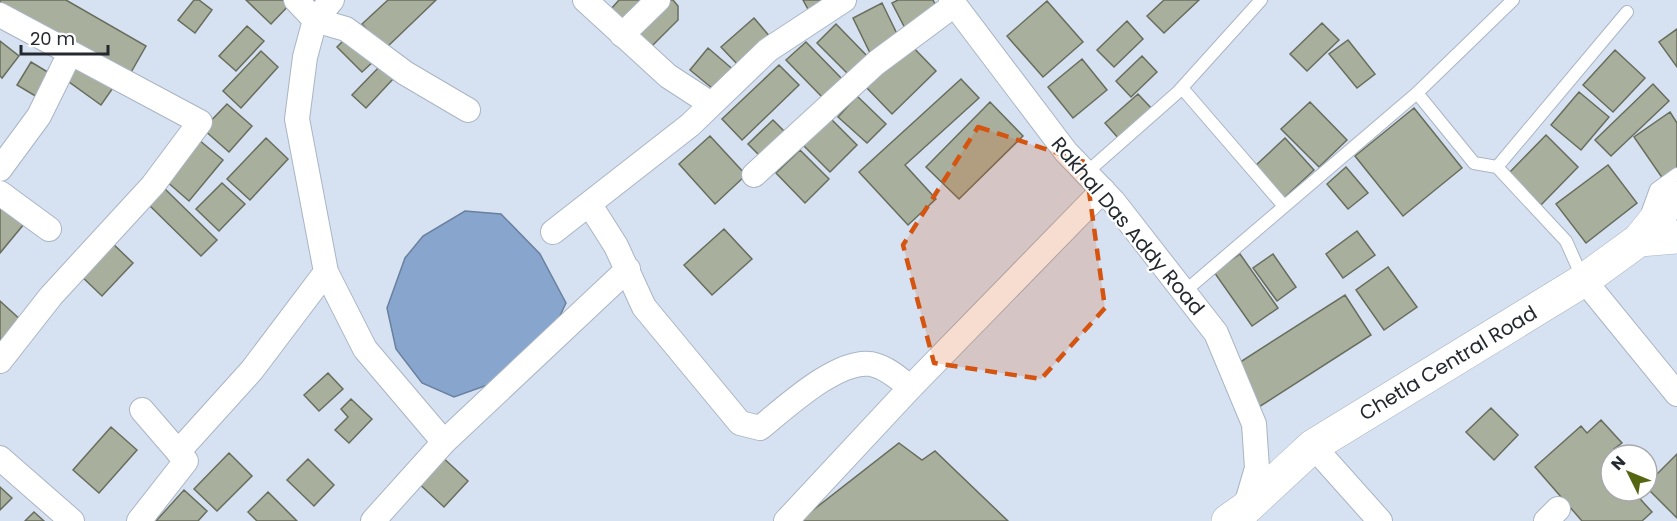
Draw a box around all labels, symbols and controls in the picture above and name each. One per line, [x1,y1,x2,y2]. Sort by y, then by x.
scale bar [21,18,108,56]
text: 20 m [30,26,75,51]
street label: Rakhal Das Addy Road [1045,131,1211,321]
street label: Chetla Central Road [1354,299,1542,427]
north arrow [1599,443,1659,503]
text: N [1606,451,1631,475]

